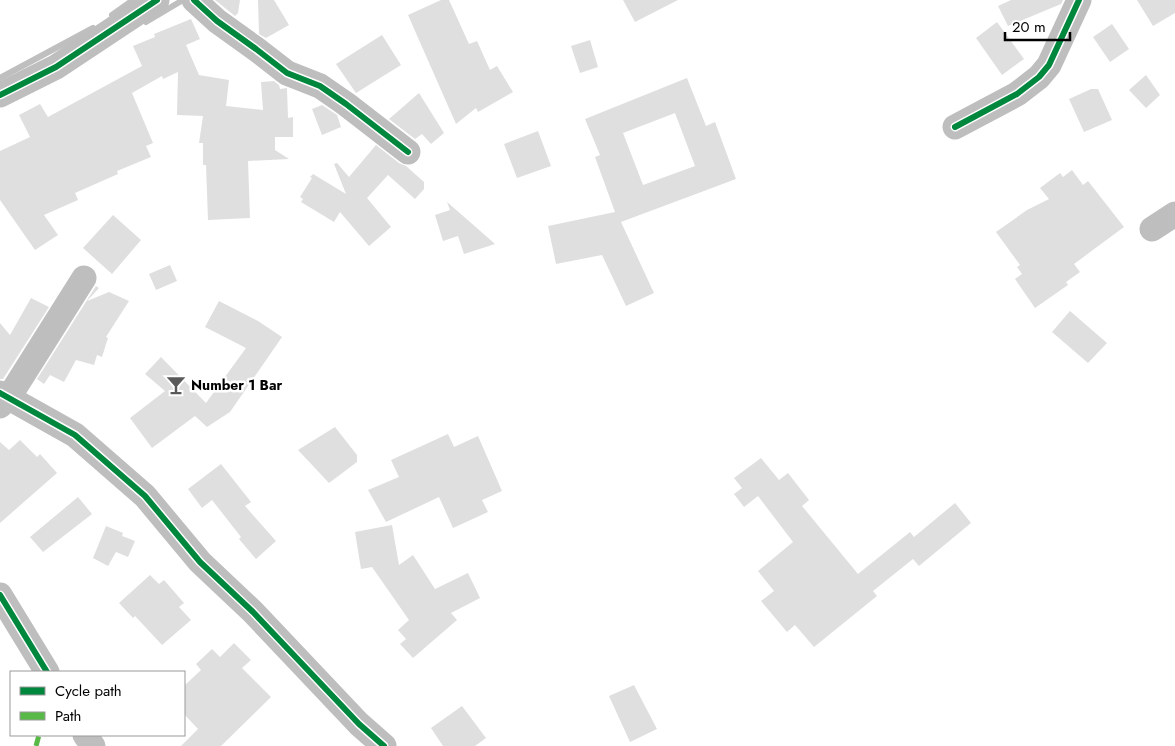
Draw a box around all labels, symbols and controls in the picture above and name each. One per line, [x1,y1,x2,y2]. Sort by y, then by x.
scale bar [1005,10,1070,42]
text: 20 m [1012,16,1046,38]
bar icon: Number 1 Bar [165,374,187,396]
place label: Number 1 Bar [191,375,282,395]
legend [10,671,185,736]
text: Cycle path [55,680,122,702]
text: Path [55,705,81,727]

